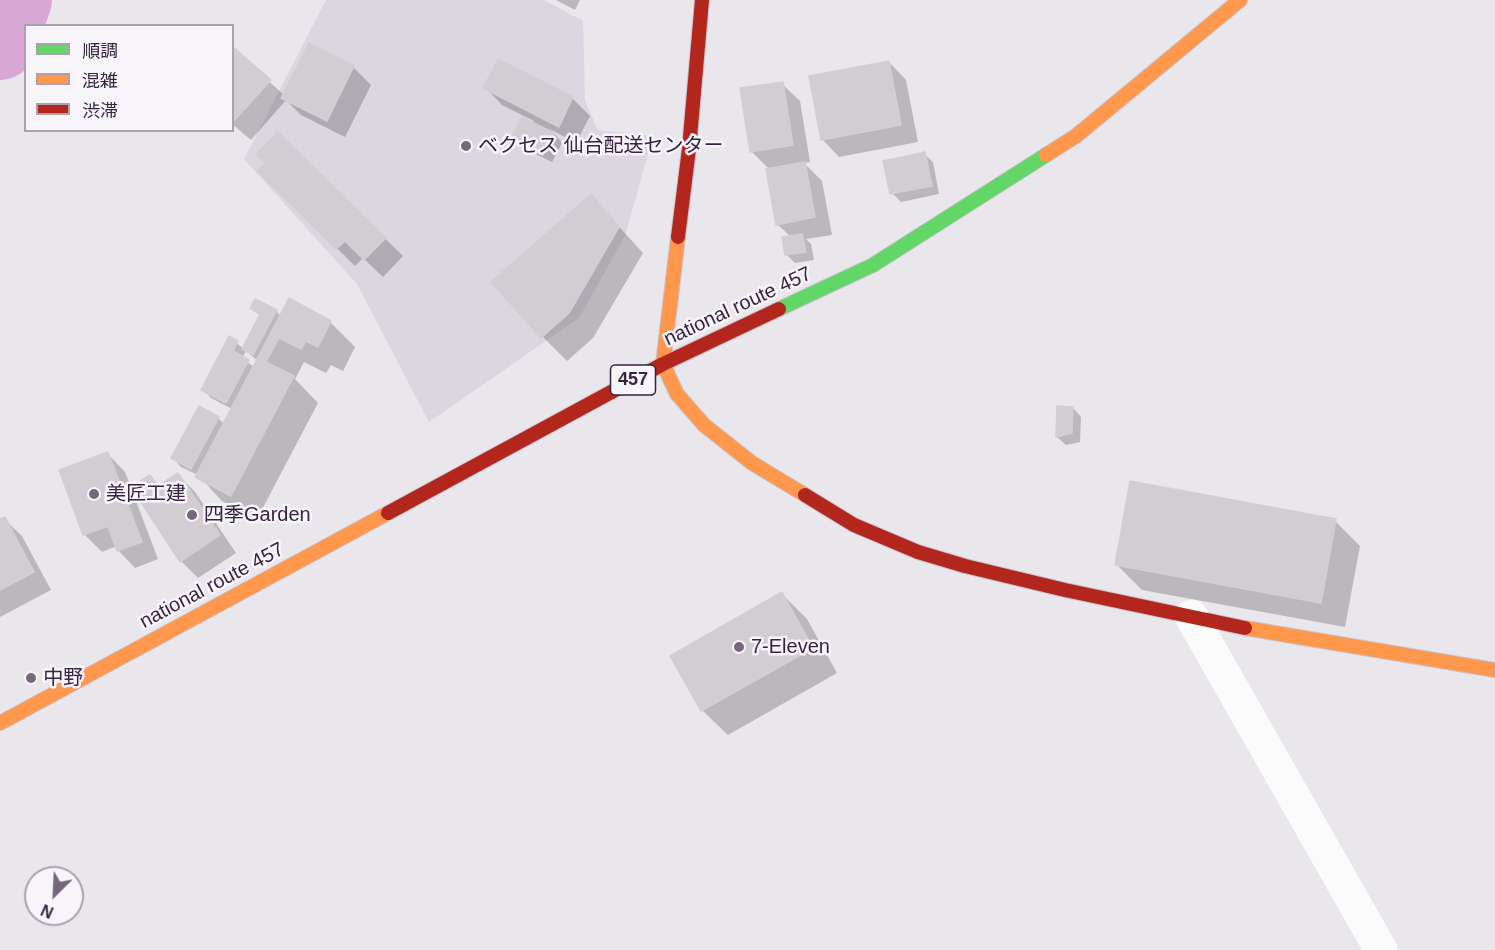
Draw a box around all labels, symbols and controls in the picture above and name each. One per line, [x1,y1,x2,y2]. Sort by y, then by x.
legend [24,24,234,132]
text: 順調 [82,41,118,61]
text: 混雑 [82,71,118,91]
text: 渋滞 [82,101,118,121]
place label: ベクセス 仙台配送センター [478,134,724,158]
marker: ベクセス 仙台配送センター [459,139,473,153]
street label: national route 457 [660,262,816,352]
road number: 457 [610,365,656,395]
place label: 美匠工建 [106,482,186,506]
marker: 美匠工建 [87,487,101,501]
place label: 四季Garden [204,503,311,527]
marker: 四季Garden [185,508,199,522]
street label: national route 457 [136,538,288,634]
place label: 7-Eleven [751,635,830,659]
marker: 7-Eleven [732,640,746,654]
place label: 中野 [43,666,83,690]
marker: 中野 [24,671,38,685]
north arrow [24,866,84,926]
text: N [39,901,56,921]

